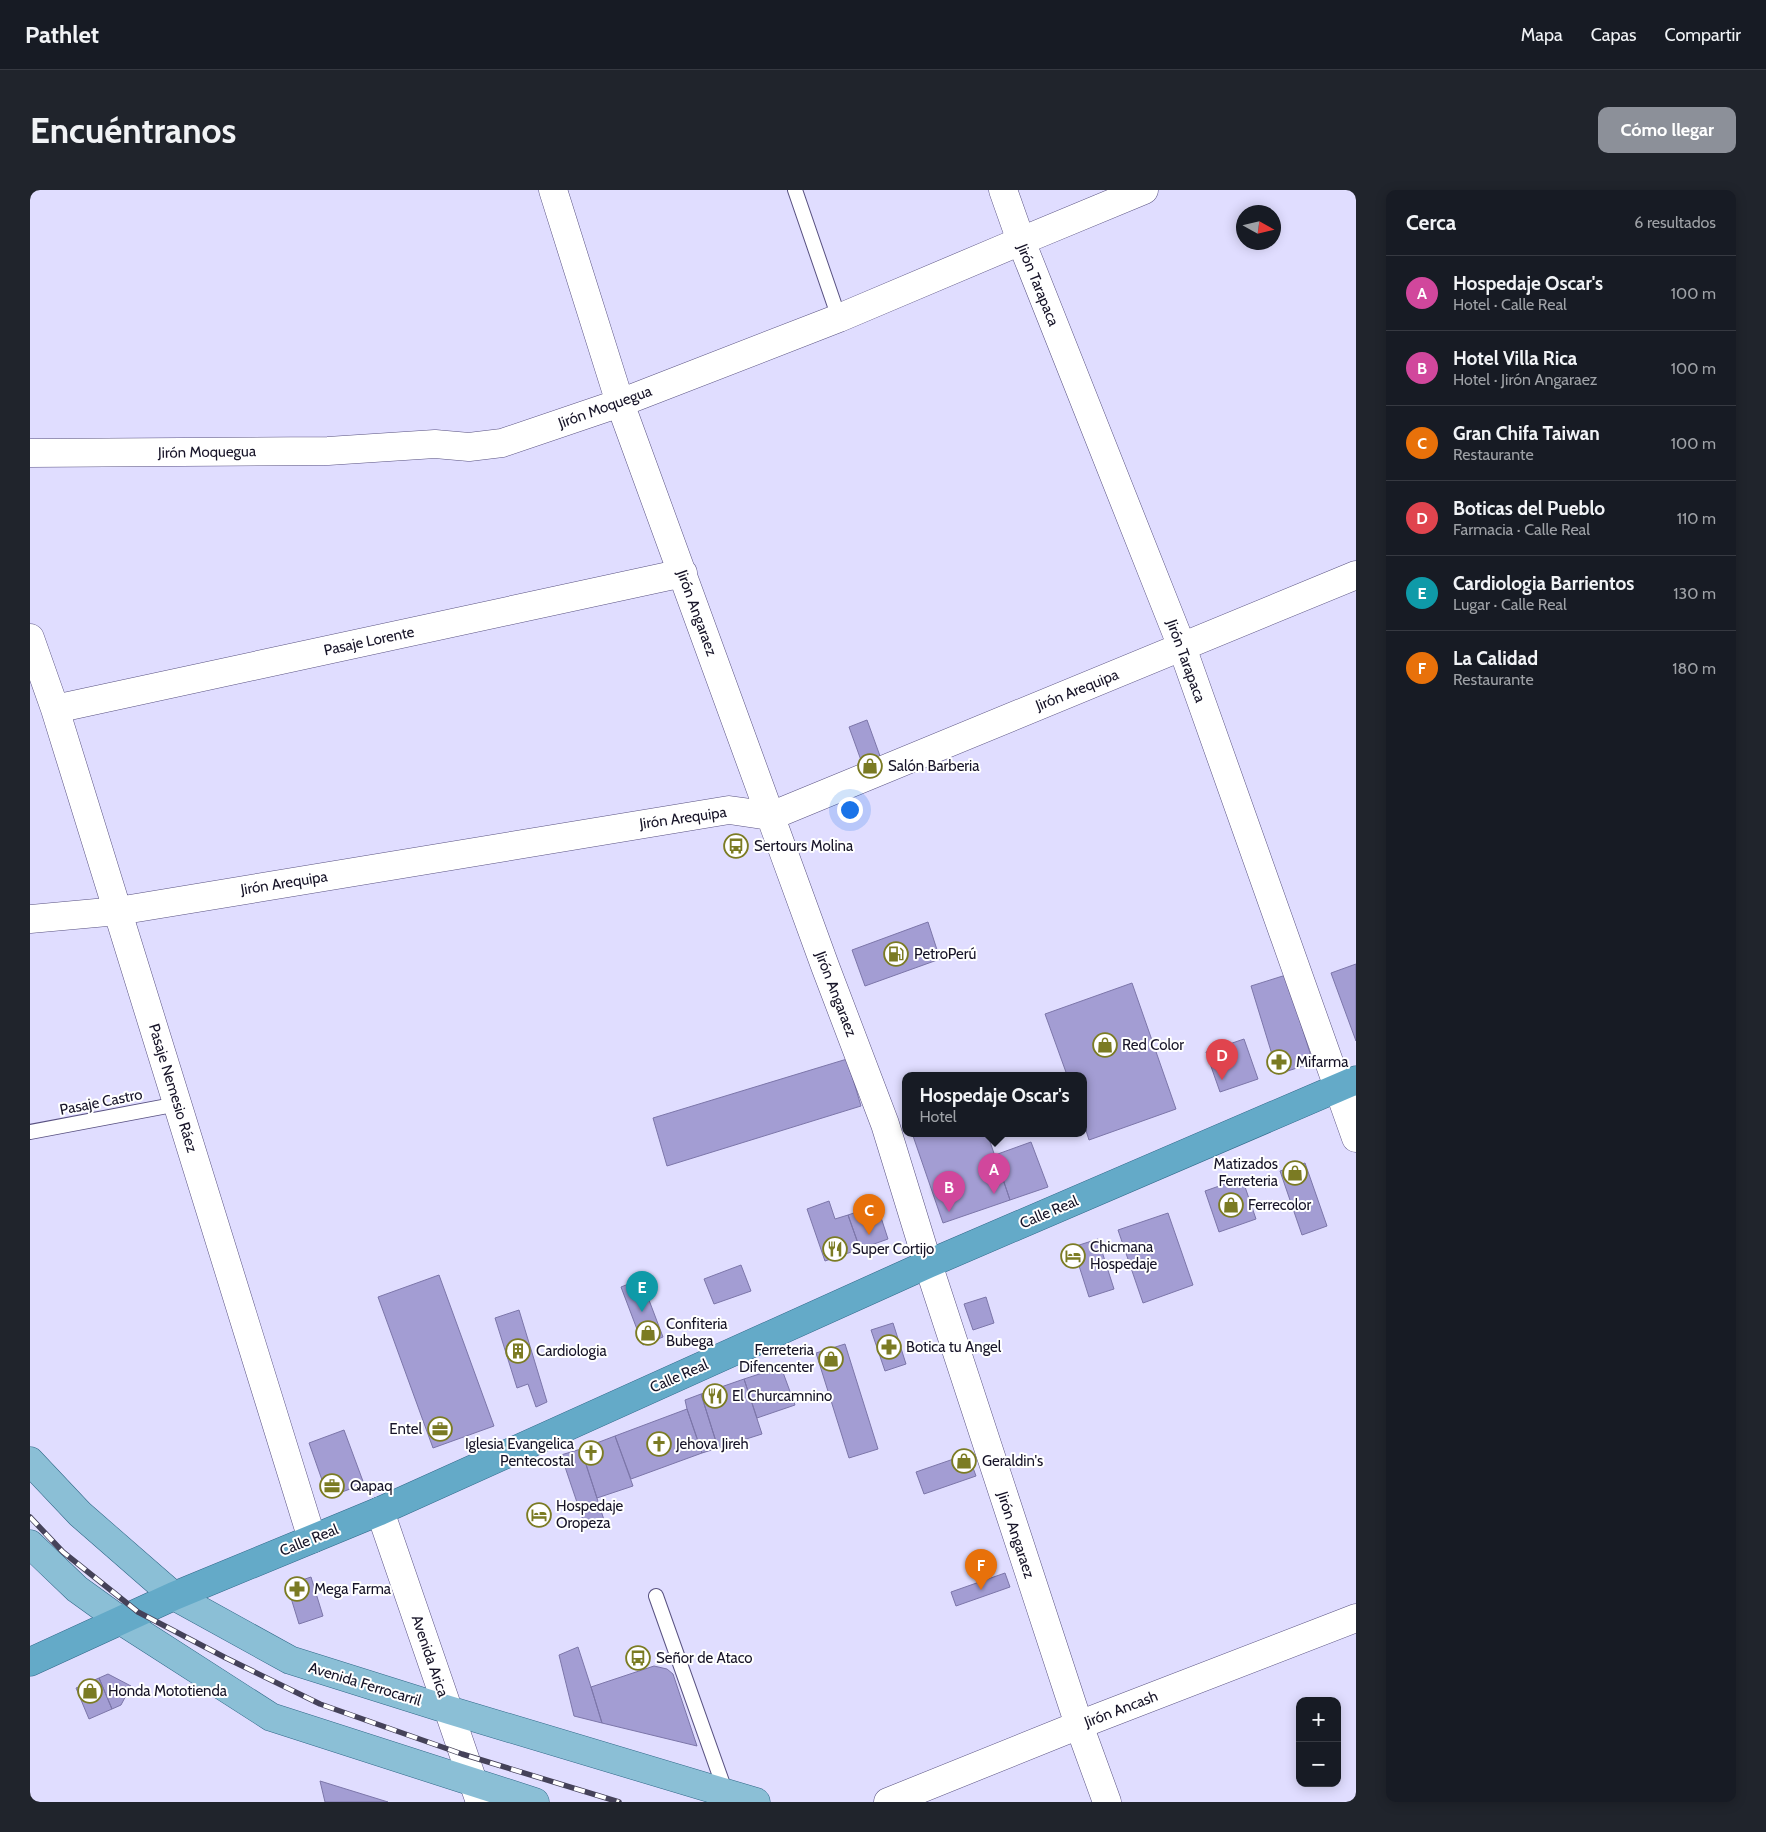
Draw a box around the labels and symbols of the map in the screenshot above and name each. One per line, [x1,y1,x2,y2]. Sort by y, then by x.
north arrow [1236,205,1281,250]
street label: Jirón Tarapaca [1013,240,1063,329]
street label: Jirón Moquegua [555,381,655,433]
street label: Jirón Moquegua [157,442,257,462]
street label: Jirón Angaraez [673,567,721,659]
street label: Jirón Tarapaca [1162,616,1210,706]
street label: Pasaje Lorente [322,623,416,659]
street label: Jirón Arequipa [1032,665,1122,715]
shop icon: Salón Barberia [857,753,883,779]
place label: Salón Barberia [888,757,980,775]
your location [837,797,863,823]
street label: Jirón Arequipa [637,803,729,833]
bus stop icon: Sertours Molina [723,833,749,859]
place label: Sertours Molina [754,837,854,855]
street label: Jirón Arequipa [238,867,330,899]
fuel station icon: PetroPerú [883,941,909,967]
place label: PetroPerú [914,945,976,963]
street label: Jirón Angaraez [811,948,861,1039]
street label: Pasaje Nemesio Ráez [145,1021,201,1155]
shop icon: Red Color [1092,1032,1118,1058]
place label: Red Color [1122,1036,1184,1054]
pin: D [1206,1039,1238,1080]
pharmacy icon: Mifarma [1266,1049,1292,1075]
place label: Mifarma [1296,1053,1349,1071]
street label: Pasaje Castro [58,1085,144,1119]
pin: A [978,1153,1010,1194]
place label: Matizados Ferreteria [1214,1155,1279,1190]
shop icon: Matizados Ferreteria [1282,1160,1308,1186]
pin: B [933,1171,965,1212]
street label: Calle Real [1017,1191,1081,1232]
shop icon: Ferrecolor [1218,1192,1244,1218]
pin: C [853,1194,885,1235]
place label: Ferrecolor [1248,1196,1311,1214]
restaurant icon: Super Cortijo [822,1236,848,1262]
place label: Chicmana Hospedaje [1090,1238,1158,1273]
place label: Super Cortijo [852,1240,934,1258]
hotel icon: Chicmana Hospedaje [1060,1243,1086,1269]
pin: E [626,1271,658,1312]
place label: Confiteria Bubega [666,1315,728,1350]
shop icon: Confiteria Bubega [635,1320,661,1346]
pharmacy icon: Botica tu Angel [876,1334,902,1360]
building icon: Cardiologia [505,1338,531,1364]
place label: Botica tu Angel [906,1338,1002,1356]
place label: Ferreteria Difencenter [739,1341,815,1376]
place label: Cardiologia [536,1342,607,1360]
shop icon: Ferreteria Difencenter [818,1346,844,1372]
street label: Calle Real [647,1355,711,1397]
restaurant icon: El Churcamnino [702,1383,728,1409]
place label: El Churcamnino [732,1387,832,1405]
office icon: Entel [427,1416,453,1442]
place label: Entel [389,1420,422,1438]
church icon: Jehova Jireh [646,1431,672,1457]
place label: Iglesia Evangelica Pentecostal [465,1435,575,1470]
place label: Jehova Jireh [675,1435,749,1453]
church icon: Iglesia Evangelica Pentecostal [578,1440,604,1466]
shop icon: Geraldin's [951,1448,977,1474]
place label: Geraldin's [982,1452,1043,1470]
office icon: Qapaq [319,1473,345,1499]
place label: Qapaq [350,1477,393,1495]
street label: Jirón Angaraez [993,1488,1039,1581]
place label: Hospedaje Oropeza [556,1497,624,1532]
hotel icon: Hospedaje Oropeza [526,1502,552,1528]
street label: Calle Real [277,1520,341,1560]
pin: F [965,1549,997,1590]
pharmacy icon: Mega Farma [284,1576,310,1602]
place label: Mega Farma [314,1580,392,1598]
street label: Avenida Arica [408,1613,453,1700]
bus stop icon: Señor de Ataco [625,1645,651,1671]
place label: Señor de Ataco [656,1649,753,1667]
street label: Avenida Ferrocarril [307,1658,424,1710]
shop icon: Honda Mototienda [77,1678,103,1704]
place label: Honda Mototienda [108,1682,228,1700]
street label: Jirón Ancash [1081,1687,1160,1732]

